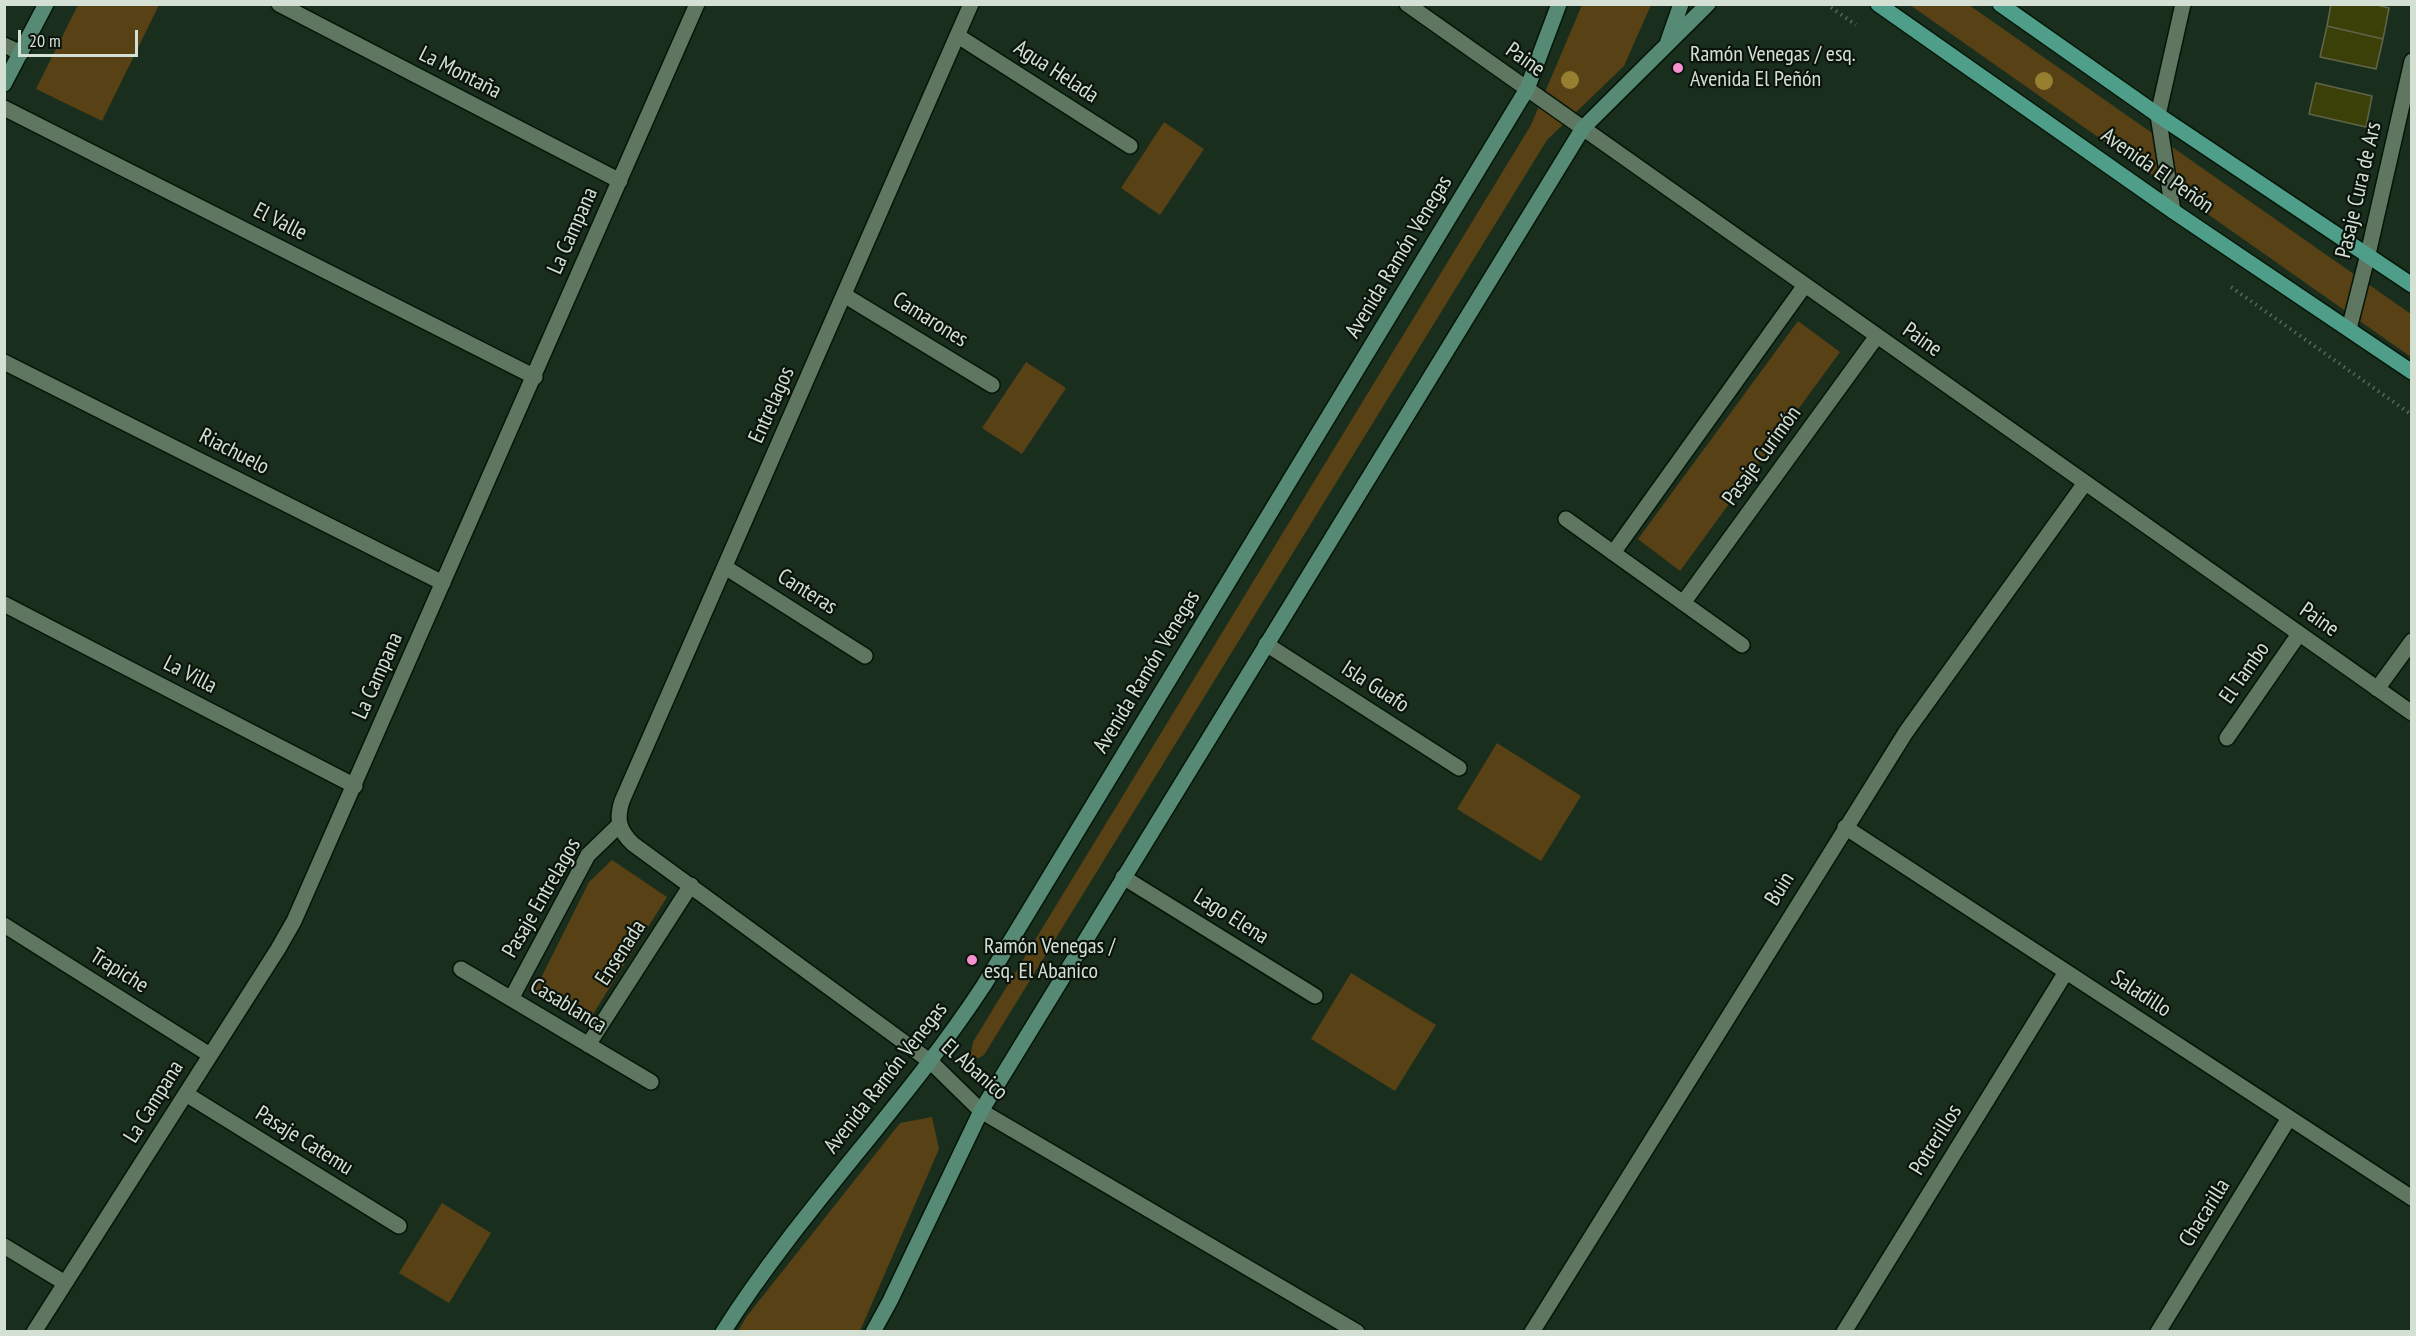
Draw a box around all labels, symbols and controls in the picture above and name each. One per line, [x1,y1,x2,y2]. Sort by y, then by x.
scale bar [21,18,141,56]
text: 20 m [29,29,61,52]
street label: Agua Helada [1009,35,1103,109]
street label: Paine [1500,37,1550,83]
street label: La Montaña [414,41,506,105]
place label: Ramón Venegas / esq. Avenida El Peñón [1690,42,1856,94]
marker: Ramón Venegas / esq. Avenida El Peñón [1671,61,1685,75]
street label: Pasaje Cura de Ars [2331,119,2387,261]
street label: Avenida El Peñón [2096,123,2218,219]
street label: Avenida Ramón Venegas [1340,171,1458,343]
street label: La Campana [542,184,604,278]
street label: El Valle [249,197,311,247]
street label: Camarones [888,287,972,353]
street label: Paine [1897,317,1947,363]
street label: Entrelagos [744,363,800,447]
street label: Pasaje Curimón [1717,401,1807,511]
street label: Riachuelo [195,423,273,481]
street label: Canteras [772,563,842,621]
street label: Avenida Ramón Venegas [1088,586,1206,758]
street label: Paine [2294,597,2344,643]
street label: La Campana [347,629,409,723]
street label: El Tambo [2214,637,2276,709]
street label: La Villa [159,650,221,700]
street label: Isla Guafo [1336,655,1414,719]
street label: Pasaje Entrelagos [497,834,587,962]
street label: Buin [1760,867,1800,911]
street label: Lago Elena [1189,884,1273,950]
street label: Ensenada [590,915,652,991]
place label: Ramón Venegas / esq. El Abanico [984,934,1115,986]
street label: Trapiche [85,943,153,999]
marker: Ramón Venegas / esq. El Abanico [965,953,979,967]
street label: Saladillo [2106,965,2176,1023]
street label: Casablanca [525,973,611,1039]
street label: Avenida Ramón Venegas [819,997,953,1159]
street label: El Abanico [935,1034,1013,1106]
street label: La Campana [118,1056,190,1148]
street label: Potrerillos [1904,1100,1968,1180]
street label: Pasaje Catemu [250,1101,358,1181]
street label: Chacarilla [2174,1174,2236,1252]

